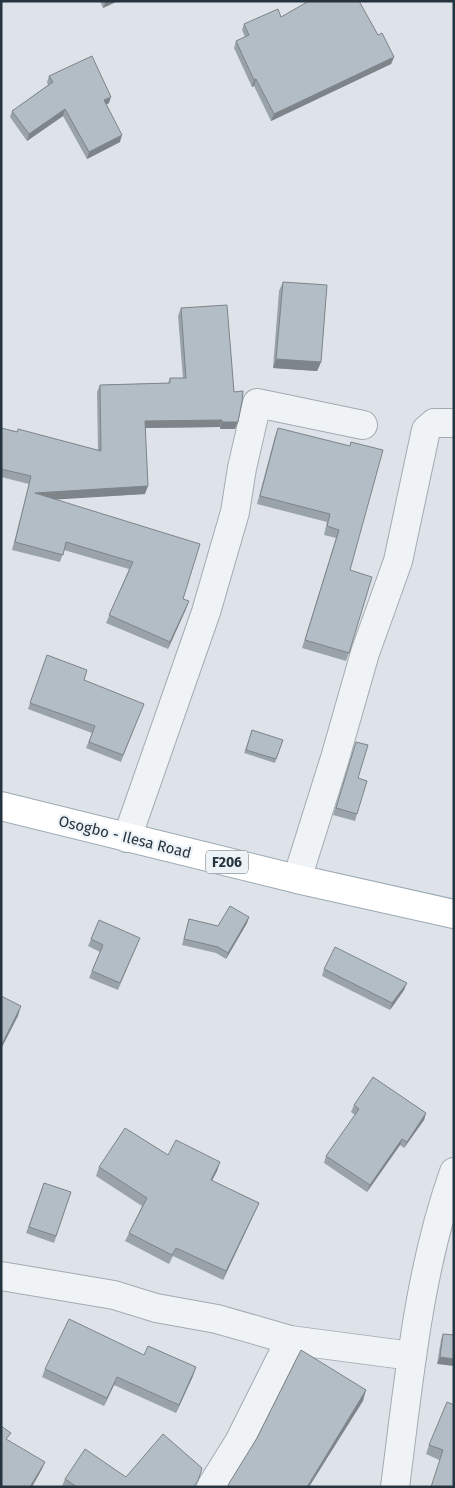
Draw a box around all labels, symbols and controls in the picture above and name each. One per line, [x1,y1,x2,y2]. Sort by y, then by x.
street label: Osogbo - Ilesa Road [57,812,193,862]
road number: F206 [206,850,248,874]

